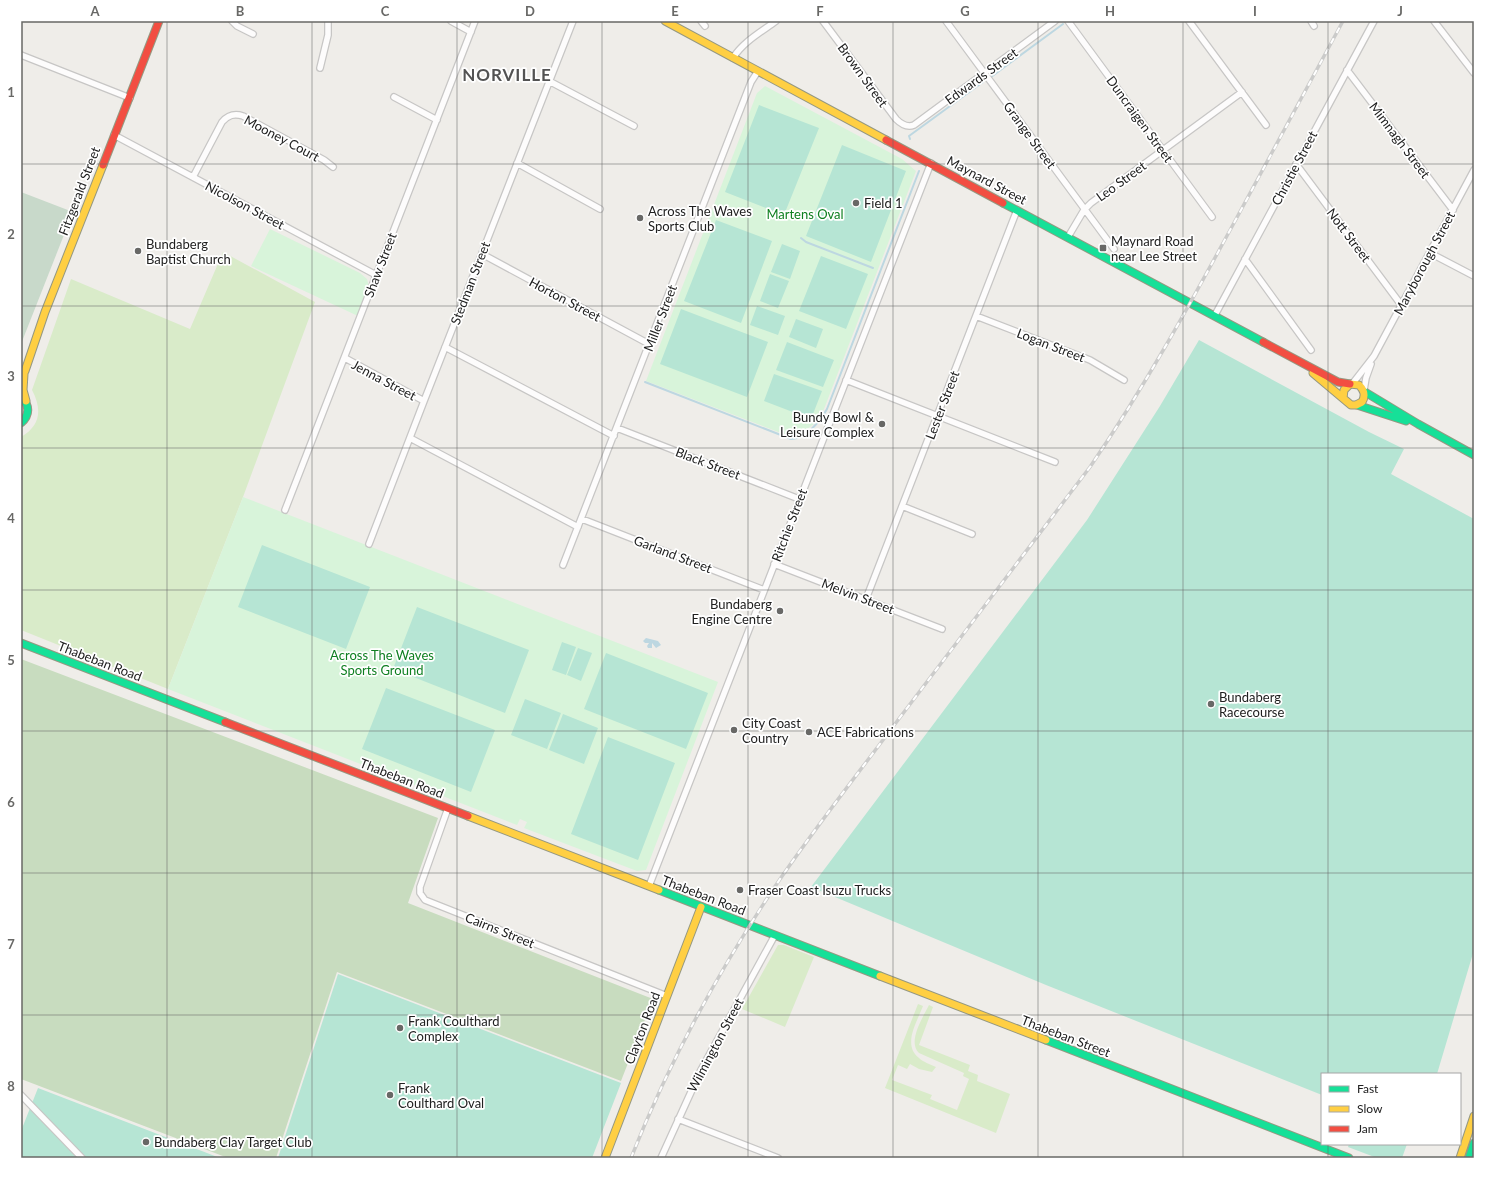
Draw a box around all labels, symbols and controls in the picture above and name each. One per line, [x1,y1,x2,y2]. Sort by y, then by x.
text: A [89,3,100,19]
text: B [236,3,245,19]
text: C [381,3,390,19]
text: D [525,3,535,19]
text: E [671,3,679,19]
text: F [816,3,824,19]
text: G [960,3,970,19]
text: H [1105,3,1115,19]
text: I [1253,3,1257,19]
text: J [1397,3,1403,19]
street label: Brown Street [834,40,892,110]
street label: Edwards Street [941,44,1021,108]
district label: NORVILLE [462,64,552,85]
street label: Duncraigen Street [1103,73,1177,166]
text: 1 [7,84,15,100]
street label: Grange Street [1000,98,1060,172]
street label: Mimnagh Street [1366,99,1434,181]
street label: Mooney Court [242,111,323,165]
street label: Christie Street [1268,128,1320,208]
street label: Fitzgerald Street [55,144,103,238]
street label: Maynard Street [944,152,1030,208]
street label: Leo Street [1093,157,1149,205]
street label: Nicolson Street [203,177,288,233]
place label: Field 1 [864,195,903,211]
marker: Field 1 [851,198,861,208]
place label: Across The Waves Sports Club [648,203,752,234]
street label: Nott Street [1324,205,1375,265]
park label: Martens Oval [766,206,844,222]
street label: Maryborough Street [1390,208,1458,318]
marker: Across The Waves Sports Club [635,213,645,223]
text: 2 [7,226,15,242]
street label: Shaw Street [360,230,400,300]
place label: Maynard Road near Lee Street [1111,233,1197,264]
place label: Bundaberg Baptist Church [146,236,231,267]
street label: Stedman Street [447,239,493,327]
marker: Maynard Road near Lee Street [1098,243,1108,253]
marker: Bundaberg Baptist Church [133,246,143,256]
street label: Horton Street [527,273,604,325]
street label: Miller Street [640,282,680,354]
street label: Logan Street [1015,325,1088,365]
street label: Jenna Street [349,356,419,404]
text: 3 [7,368,15,384]
street label: Lester Street [922,368,963,442]
place label: Bundy Bowl & Leisure Complex [780,409,875,440]
marker: Bundy Bowl & Leisure Complex [877,419,887,429]
street label: Black Street [673,443,743,483]
street label: Ritchie Street [768,486,810,564]
text: 4 [7,510,15,526]
street label: Garland Street [632,532,715,576]
street label: Melvin Street [819,575,897,617]
place label: Bundaberg Engine Centre [692,596,772,627]
marker: Bundaberg Engine Centre [775,606,785,616]
street label: Thabeban Road [56,638,144,684]
park label: Across The Waves Sports Ground [330,647,434,678]
text: 5 [7,652,15,668]
place label: Bundaberg Racecourse [1219,689,1284,720]
marker: Bundaberg Racecourse [1206,699,1216,709]
place label: City Coast Country [742,715,801,746]
place label: ACE Fabrications [817,724,914,740]
marker: City Coast Country [729,725,739,735]
marker: ACE Fabrications [804,727,814,737]
street label: Thabeban Road [358,755,446,801]
text: 6 [7,794,15,810]
street label: Thabeban Road [660,872,748,918]
place label: Fraser Coast Isuzu Trucks [748,882,892,898]
marker: Fraser Coast Isuzu Trucks [735,885,745,895]
street label: Cairns Street [463,909,537,951]
text: 7 [7,936,15,952]
street label: Clayton Road [621,990,663,1066]
street label: Wilmington Street [683,995,747,1095]
street label: Thabeban Street [1019,1012,1113,1060]
place label: Frank Coulthard Complex [408,1013,499,1044]
marker: Frank Coulthard Complex [395,1023,405,1033]
legend [1321,1073,1461,1145]
text: 8 [7,1078,15,1094]
place label: Frank Coulthard Oval [398,1080,484,1111]
text: Fast [1357,1081,1379,1096]
marker: Frank Coulthard Oval [385,1090,395,1100]
text: Slow [1357,1101,1383,1116]
text: Jam [1357,1121,1378,1136]
place label: Bundaberg Clay Target Club [154,1134,312,1150]
marker: Bundaberg Clay Target Club [141,1137,151,1147]

